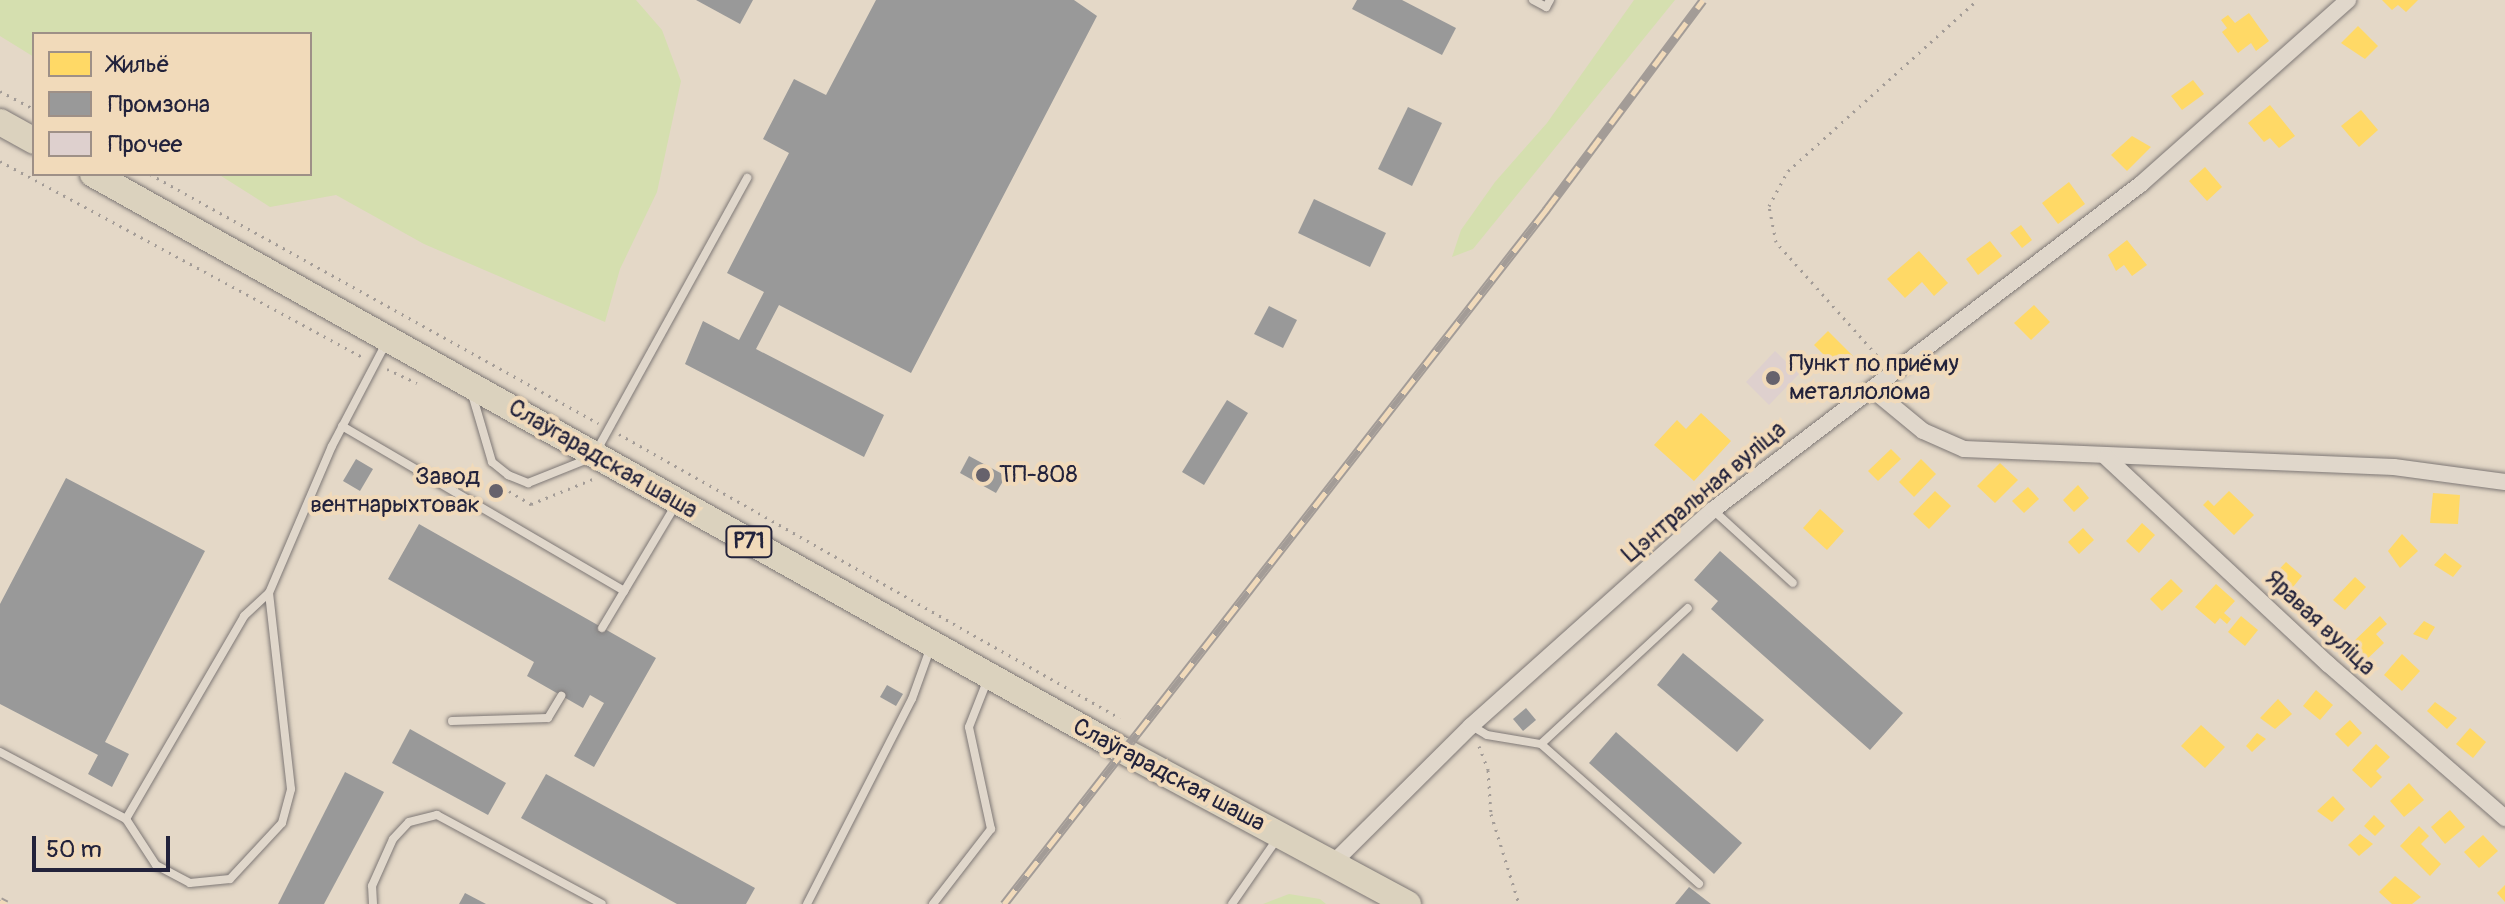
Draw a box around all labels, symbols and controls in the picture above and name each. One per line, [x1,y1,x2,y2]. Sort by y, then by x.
legend [32,32,312,176]
text: Жильё [108,50,170,79]
text: Промзона [108,90,210,119]
text: Прочее [108,130,182,159]
place label: Пункт по приёму металлолома [1789,350,1959,406]
marker: Пункт по приёму металлолома [1764,369,1782,387]
street label: Слаўгарадская шаша [503,393,703,525]
street label: Цэнтральная вуліца [1616,415,1792,569]
place label: ТП-808 [999,461,1078,489]
place label: Завод вентнарыхтовак [310,463,480,519]
marker: ТП-808 [974,466,992,484]
marker: Завод вентнарыхтовак [487,482,505,500]
road number: Р71 [725,524,773,560]
street label: Яравая вуліца [2259,564,2381,682]
street label: Слаўгарадская шаша [1068,712,1270,838]
scale bar [36,820,174,870]
text: 50 m [46,835,102,864]

